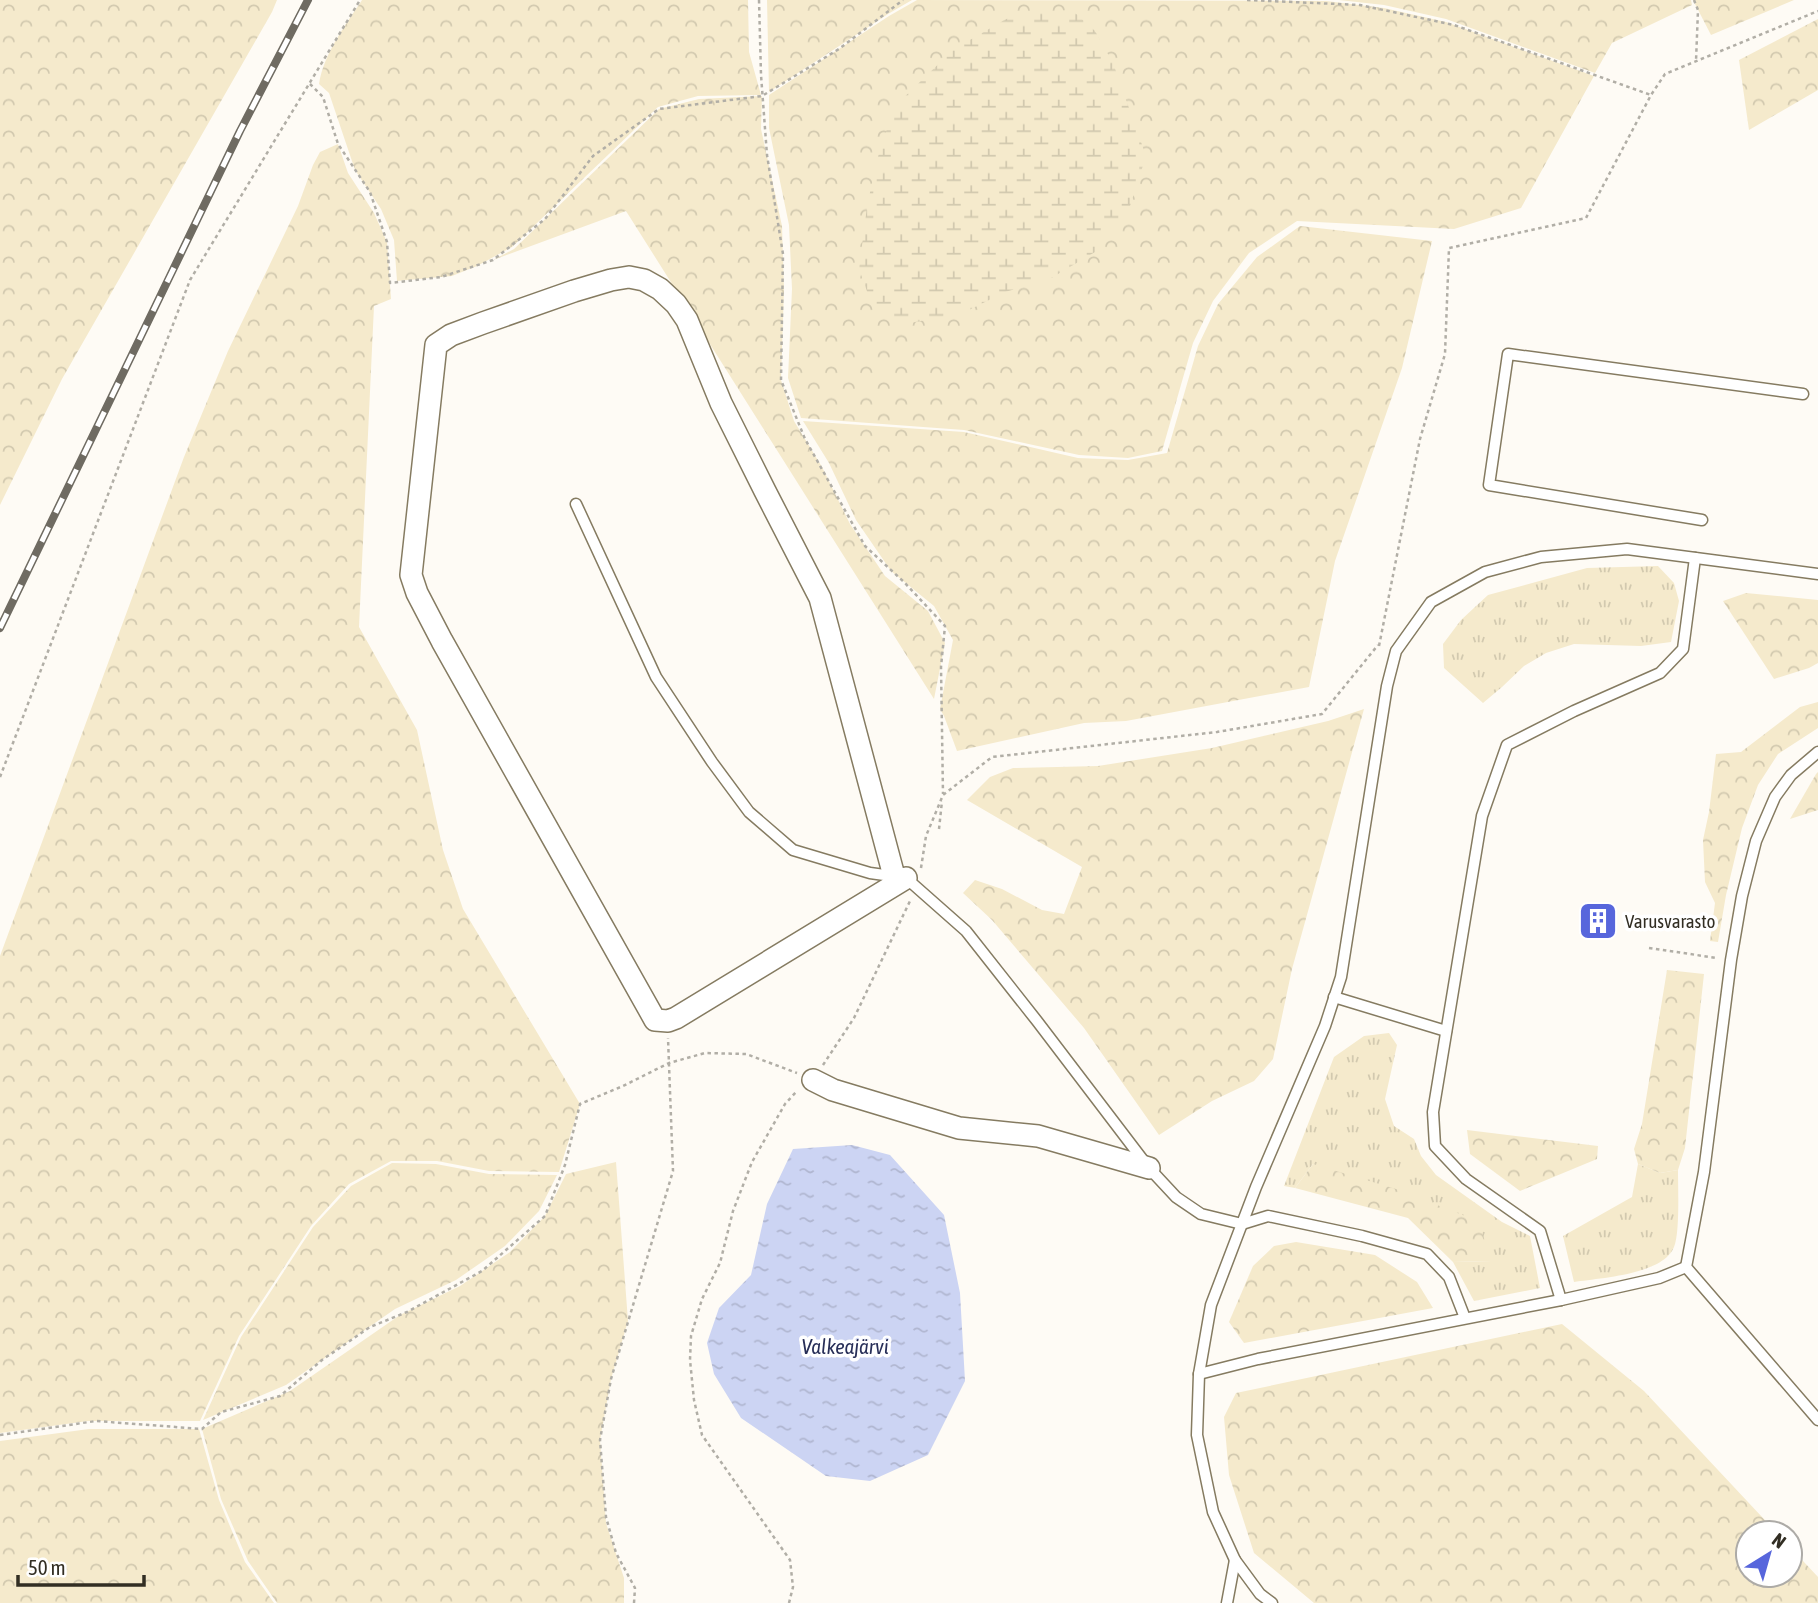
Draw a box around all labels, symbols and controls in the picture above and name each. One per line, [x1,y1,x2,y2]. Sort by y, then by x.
building icon: Varusvarasto [1577,900,1619,942]
place label: Varusvarasto [1625,910,1716,932]
water label: Valkeajärvi [802,1334,889,1358]
north arrow [1734,1519,1804,1589]
text: N [1768,1528,1790,1553]
scale bar [18,1544,144,1588]
text: 50 m [28,1555,66,1579]

